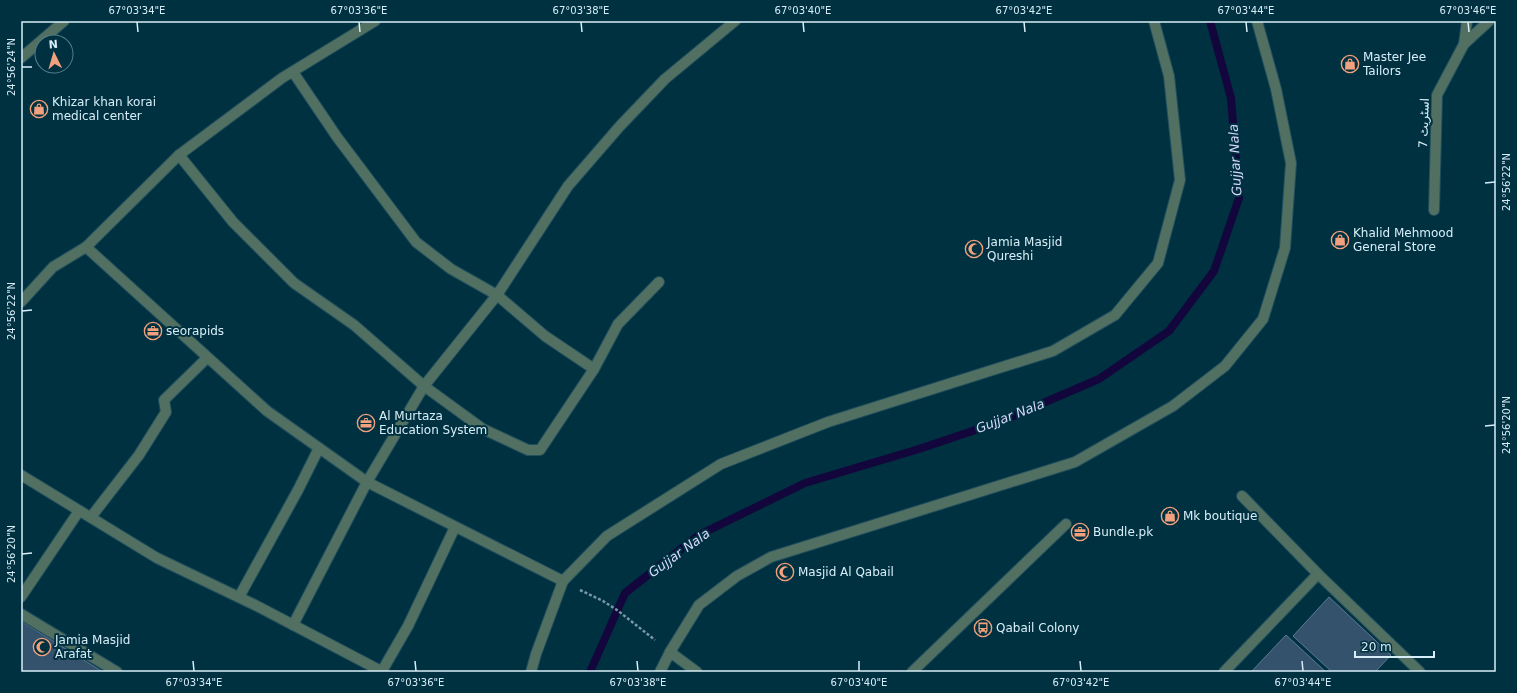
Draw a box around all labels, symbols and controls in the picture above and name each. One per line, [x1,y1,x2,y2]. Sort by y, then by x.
text: 67°03'34"E [109,5,165,16]
text: 67°03'36"E [331,5,387,16]
text: 67°03'38"E [553,5,609,16]
text: 67°03'40"E [775,5,831,16]
text: 67°03'42"E [996,5,1052,16]
text: 67°03'44"E [1218,5,1274,16]
text: 67°03'46"E [1440,5,1496,16]
north arrow [34,34,74,74]
text: 24°56'24"N [6,38,17,96]
text: N [48,38,58,51]
place label: Master Jee Tailors [1362,50,1426,78]
shop icon: Master Jee Tailors [1340,54,1360,74]
place label: Khizar khan korai medical center [52,95,156,123]
street label: اسٹریٹ 7 [1416,98,1433,148]
shop icon: Khizar khan korai medical center [29,99,49,119]
water label: Gujjar Nala [1226,123,1244,196]
text: 24°56'22"N [1501,153,1512,211]
place label: Khalid Mehmood General Store [1353,226,1453,254]
shop icon: Khalid Mehmood General Store [1330,230,1350,250]
place label: Jamia Masjid Qureshi [986,235,1062,263]
mosque icon: Jamia Masjid Qureshi [964,239,984,259]
text: 24°56'22"N [6,282,17,340]
office icon: seorapids [143,321,163,341]
place label: seorapids [166,324,224,338]
water label: Gujjar Nala [974,396,1046,436]
text: 24°56'20"N [1501,396,1512,454]
place label: Al Murtaza Education System [379,409,487,437]
office icon: Al Murtaza Education System [356,413,376,433]
shop icon: Mk boutique [1160,506,1180,526]
place label: Mk boutique [1183,509,1257,523]
office icon: Bundle.pk [1070,522,1090,542]
text: 24°56'20"N [6,525,17,583]
place label: Bundle.pk [1093,525,1153,539]
water label: Gujjar Nala [645,526,713,580]
mosque icon: Masjid Al Qabail [775,562,795,582]
place label: Masjid Al Qabail [798,565,894,579]
bus stop icon: Qabail Colony [973,618,993,638]
place label: Qabail Colony [996,621,1079,635]
place label: Jamia Masjid Arafat [54,633,130,661]
scale bar [1355,633,1434,659]
mosque icon: Jamia Masjid Arafat [32,637,52,657]
text: 20 m [1361,640,1392,654]
text: 67°03'34"E [166,677,222,688]
text: 67°03'36"E [388,677,444,688]
text: 67°03'38"E [610,677,666,688]
text: 67°03'40"E [831,677,887,688]
text: 67°03'42"E [1053,677,1109,688]
text: 67°03'44"E [1275,677,1331,688]

